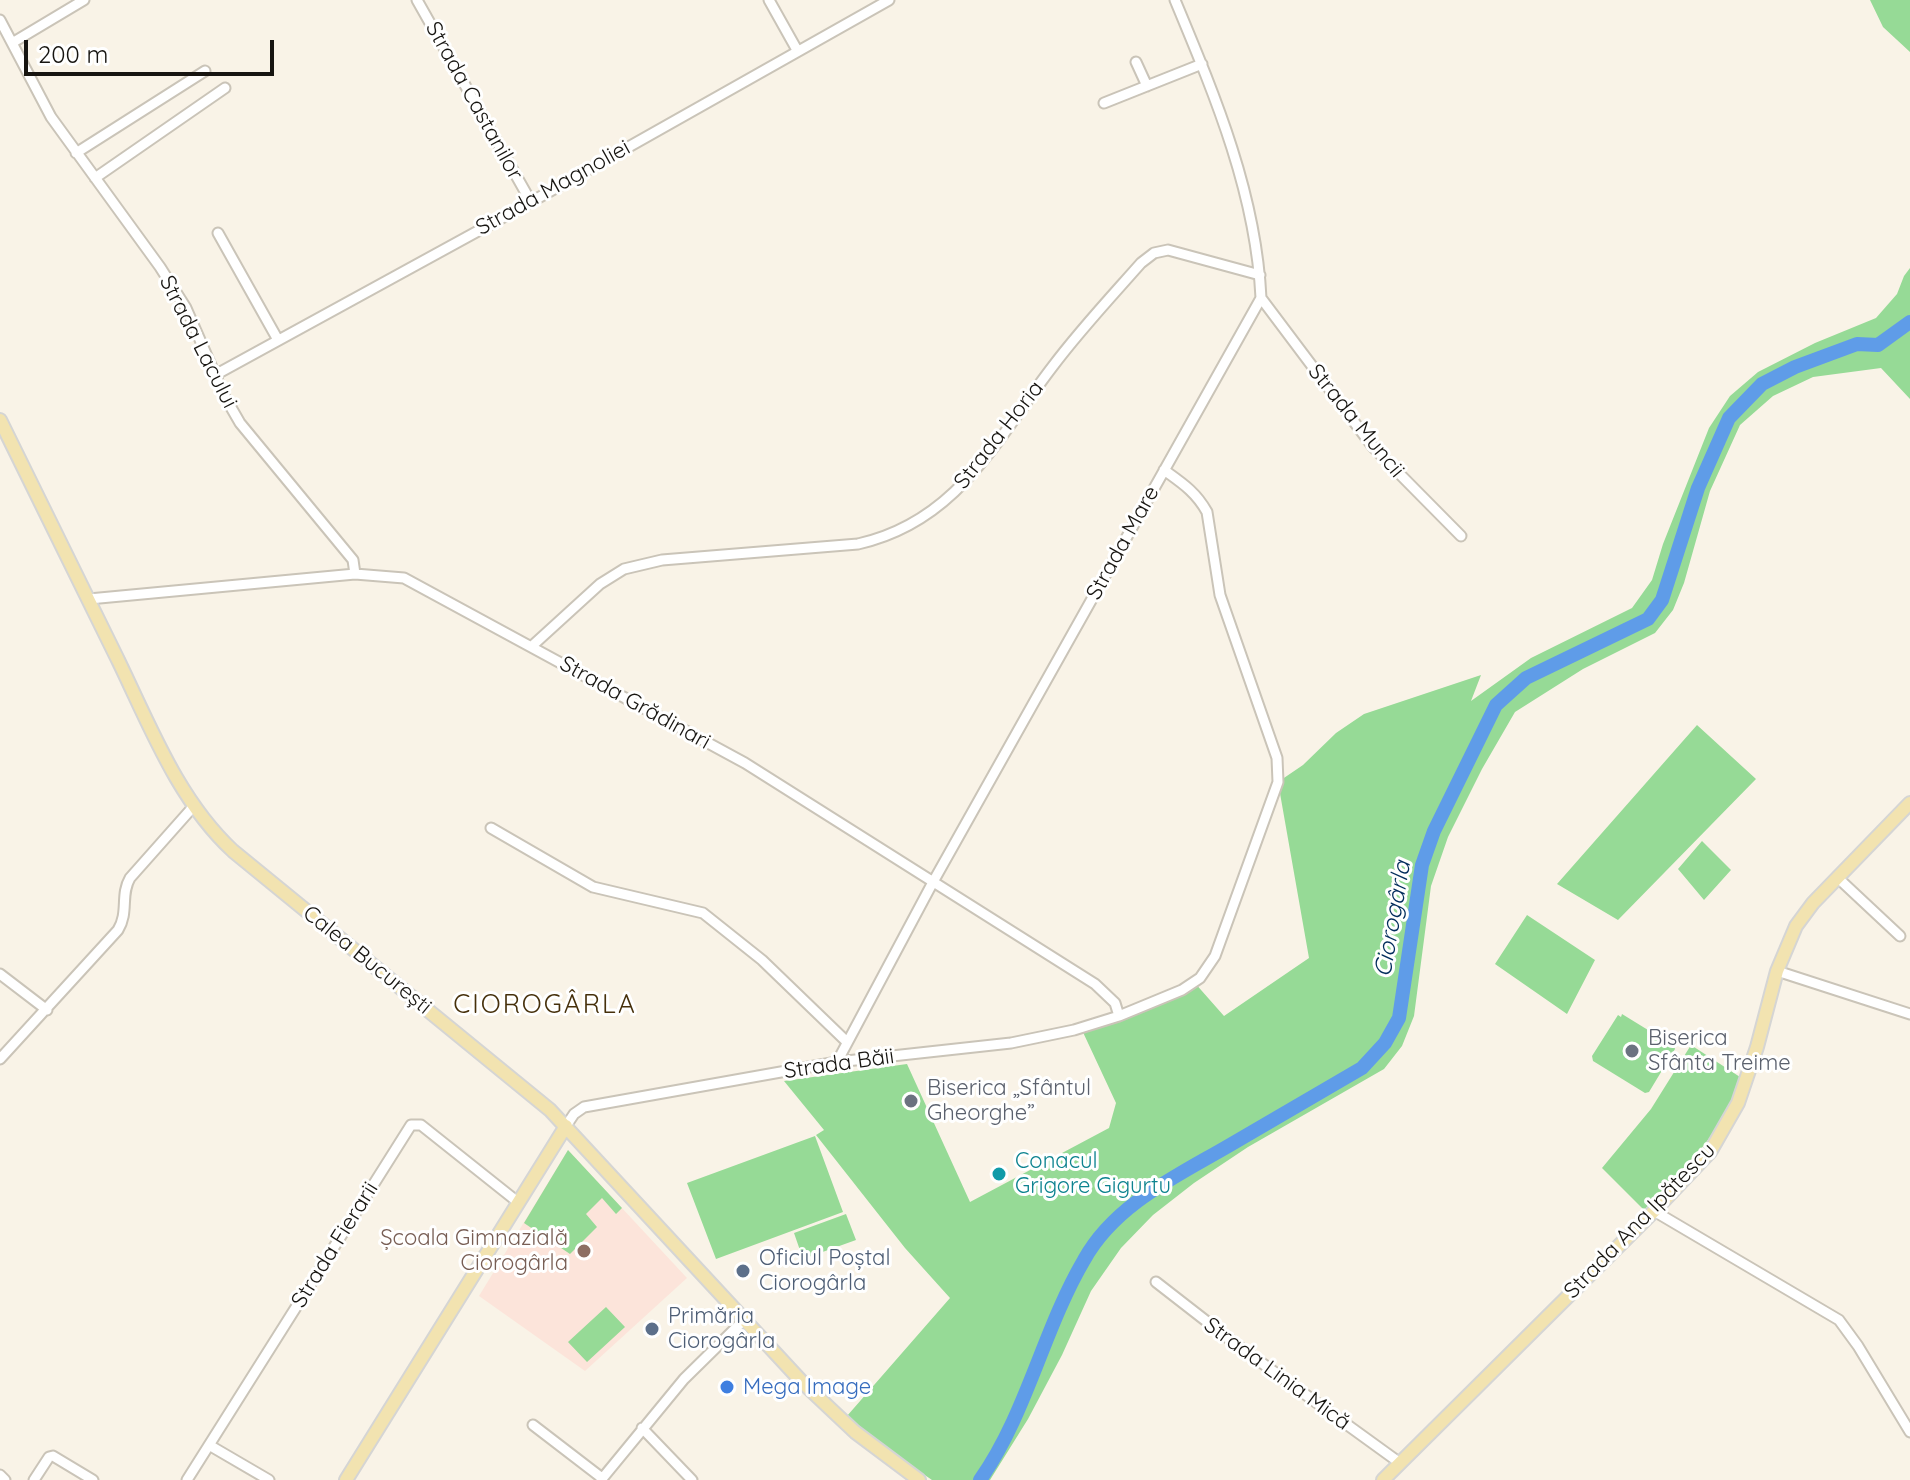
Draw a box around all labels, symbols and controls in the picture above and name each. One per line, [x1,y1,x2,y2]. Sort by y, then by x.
street label: Strada Castanilor [420,17,528,185]
scale bar [28,24,278,74]
text: 200 m [38,39,108,69]
street label: Strada Magnoliei [471,135,635,241]
street label: Strada Lacului [153,271,243,413]
street label: Strada Muncii [1302,359,1410,483]
street label: Strada Horia [949,376,1049,494]
street label: Strada Mare [1081,482,1165,604]
street label: Strada Grădinari [555,651,715,755]
water label: Ciorogârla [1369,859,1417,979]
street label: Calea București [297,900,437,1020]
district label: CIOROGÂRLA [453,989,637,1021]
place label: Biserica Sfânta Treime [1648,1025,1791,1076]
marker: Biserica Sfânta Treime [1623,1042,1641,1060]
street label: Strada Băii [782,1043,896,1085]
place label: Biserica „Sfântul Gheorghe” [927,1075,1091,1126]
marker: Biserica „Sfântul Gheorghe” [902,1092,920,1110]
street label: Strada Ana Ipătescu [1559,1138,1721,1304]
place label: Conacul Grigore Gigurtu [1015,1148,1171,1200]
marker: Conacul Grigore Gigurtu [990,1165,1008,1183]
street label: Strada Fierarii [286,1177,384,1313]
place label: Școala Gimnazială Ciorogârla [380,1225,568,1276]
marker: Școala Gimnazială Ciorogârla [575,1242,593,1260]
place label: Oficiul Poștal Ciorogârla [759,1245,890,1296]
marker: Oficiul Poștal Ciorogârla [734,1262,752,1280]
place label: Primăria Ciorogârla [668,1303,775,1354]
street label: Strada Linia Mică [1199,1312,1355,1436]
marker: Primăria Ciorogârla [643,1320,661,1338]
place label: Mega Image [743,1374,871,1400]
marker: Mega Image [718,1378,736,1396]

